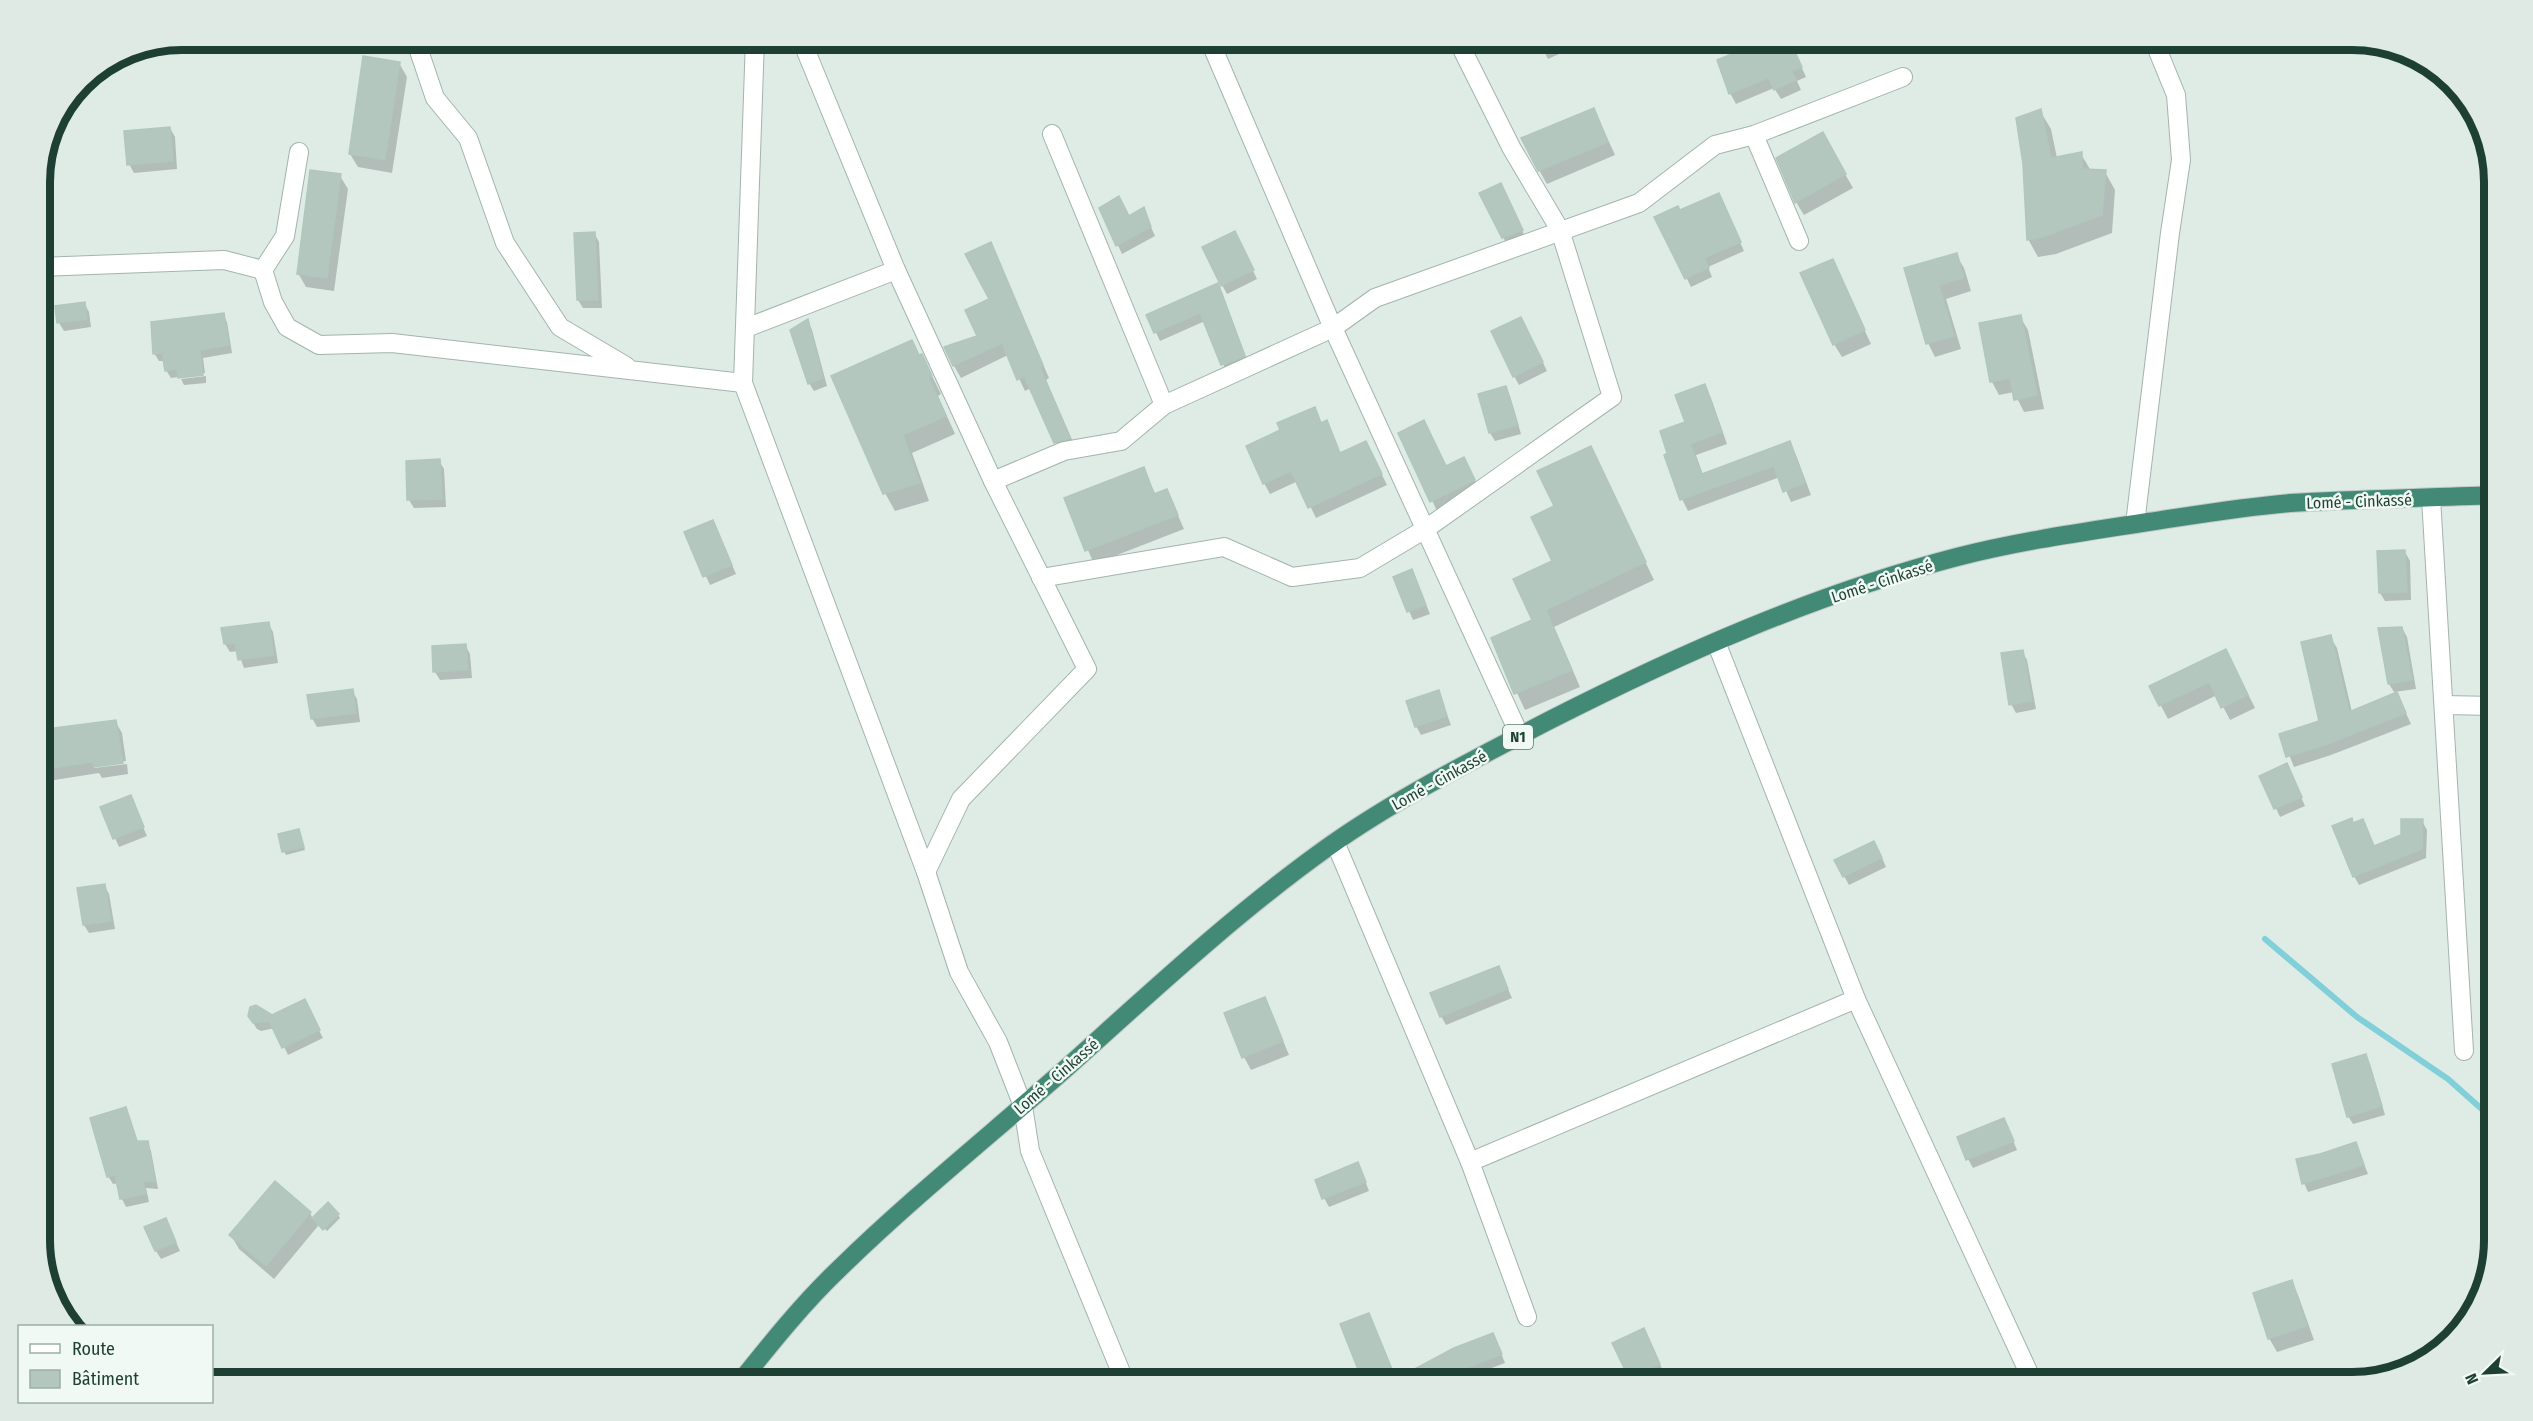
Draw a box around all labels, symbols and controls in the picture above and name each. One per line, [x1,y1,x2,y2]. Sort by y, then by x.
street label: Lomé - Cinkassé [2306,490,2412,513]
street label: Lomé - Cinkassé [1829,556,1935,607]
road number: N1 [1503,725,1533,749]
street label: Lomé - Cinkassé [1388,746,1490,814]
street label: Lomé - Cinkassé [1010,1034,1103,1118]
legend [18,1325,213,1403]
text: Route [72,1338,115,1360]
north arrow [2455,1343,2515,1403]
text: Bâtiment [72,1368,139,1390]
text: N [2461,1371,2482,1387]

